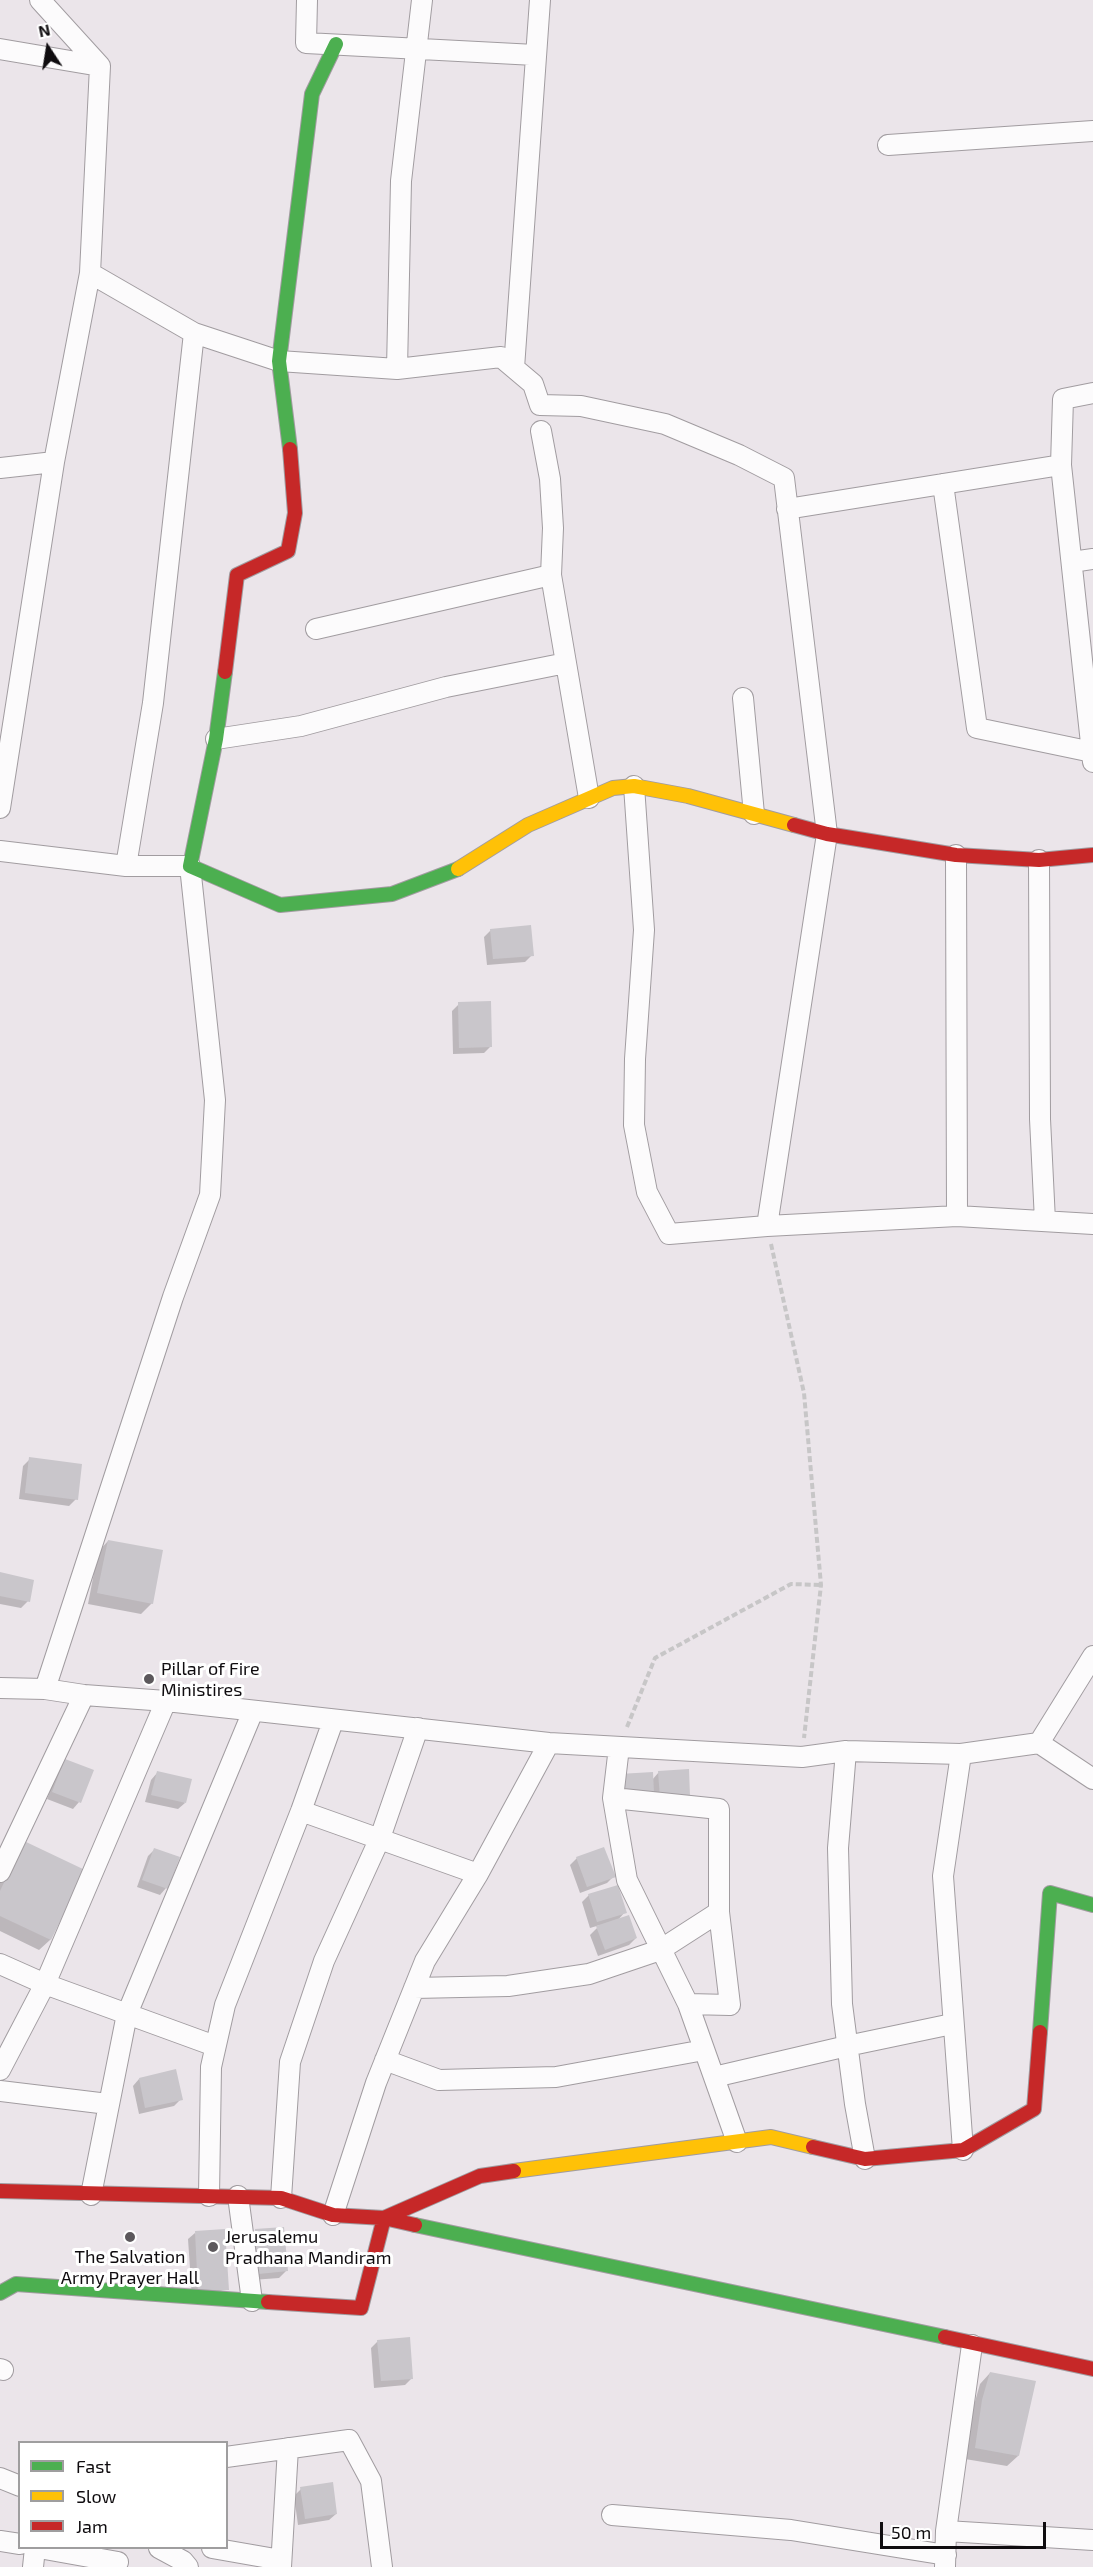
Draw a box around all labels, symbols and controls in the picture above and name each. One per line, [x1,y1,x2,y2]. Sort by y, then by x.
north arrow [18,18,78,78]
text: N [37,19,52,40]
place label: Pillar of Fire Ministires [161,1658,260,1700]
marker: Pillar of Fire Ministires [142,1672,156,1686]
place label: Jerusalemu Pradhana Mandiram [225,2226,391,2268]
marker: The Salvation Army Prayer Hall [123,2230,137,2244]
marker: Jerusalemu Pradhana Mandiram [206,2240,220,2254]
place label: The Salvation Army Prayer Hall [61,2246,199,2288]
legend [18,2441,228,2549]
text: Fast [76,2455,111,2477]
text: Slow [76,2485,116,2507]
scale bar [883,2510,1050,2548]
text: Jam [76,2515,108,2537]
text: 50 m [891,2521,931,2543]

